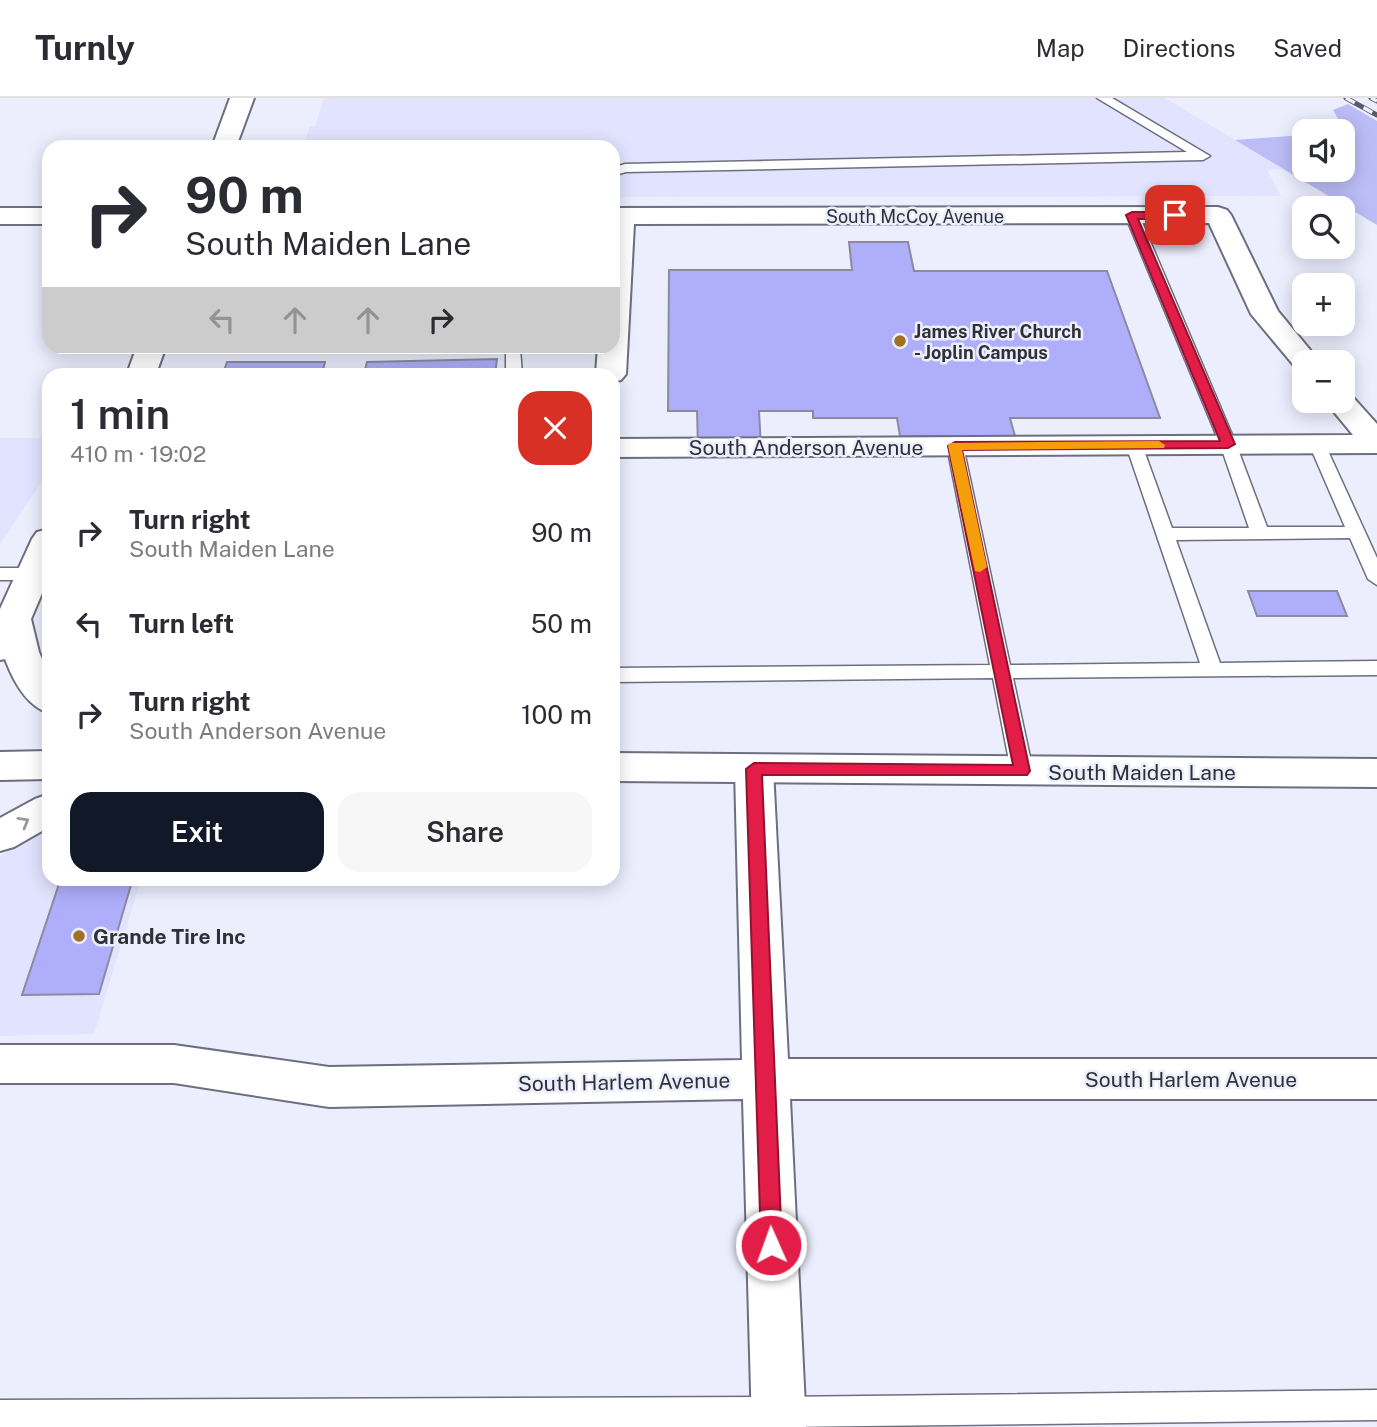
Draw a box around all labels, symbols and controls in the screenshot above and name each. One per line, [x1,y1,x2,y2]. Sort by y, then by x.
text: Turnly [35,29,135,67]
text: Map [1036,34,1085,62]
text: Directions [1123,34,1235,62]
text: Saved [1273,34,1342,62]
map controls [1292,119,1355,413]
button: sound [1292,119,1355,182]
text: 90 m [185,166,304,224]
icon: right [70,168,161,259]
pin [1145,185,1205,245]
icon: arrive [1156,196,1194,234]
button: search [1292,196,1355,259]
street label: South McCoy Avenue [826,206,1004,227]
text: South Maiden Lane [185,225,471,262]
button: + [1292,273,1355,336]
icon: left [203,301,241,339]
icon: ahead [276,301,314,339]
icon: ahead [349,301,387,339]
icon: right [422,301,460,339]
place label: James River Church - Joplin Campus [914,321,1082,363]
marker: James River Church - Joplin Campus [892,333,908,349]
button: − [1292,350,1355,413]
text: 1 min [70,389,170,438]
button: close [518,391,592,465]
street label: South Anderson Avenue [689,435,923,460]
text: 410 m · 19:02 [70,440,206,467]
text: Turn right [129,504,251,535]
icon: right [70,514,108,552]
text: 90 m [531,517,592,548]
text: South Maiden Lane [129,535,335,562]
icon: left [70,605,108,643]
text: Turn left [129,608,234,639]
text: 50 m [531,608,592,639]
text: Turn right [129,686,251,717]
icon: right [70,696,108,734]
text: 100 m [521,699,592,730]
text: South Anderson Avenue [129,717,386,744]
street label: South Maiden Lane [1048,760,1236,785]
button: Exit [70,792,324,872]
button: Share [338,792,592,872]
one-way arrow [17,817,30,830]
place label: Grande Tire Inc [93,924,246,949]
marker: Grande Tire Inc [71,928,87,944]
street label: South Harlem Avenue [1085,1067,1297,1092]
street label: South Harlem Avenue [518,1068,730,1096]
position arrow [734,1208,808,1282]

